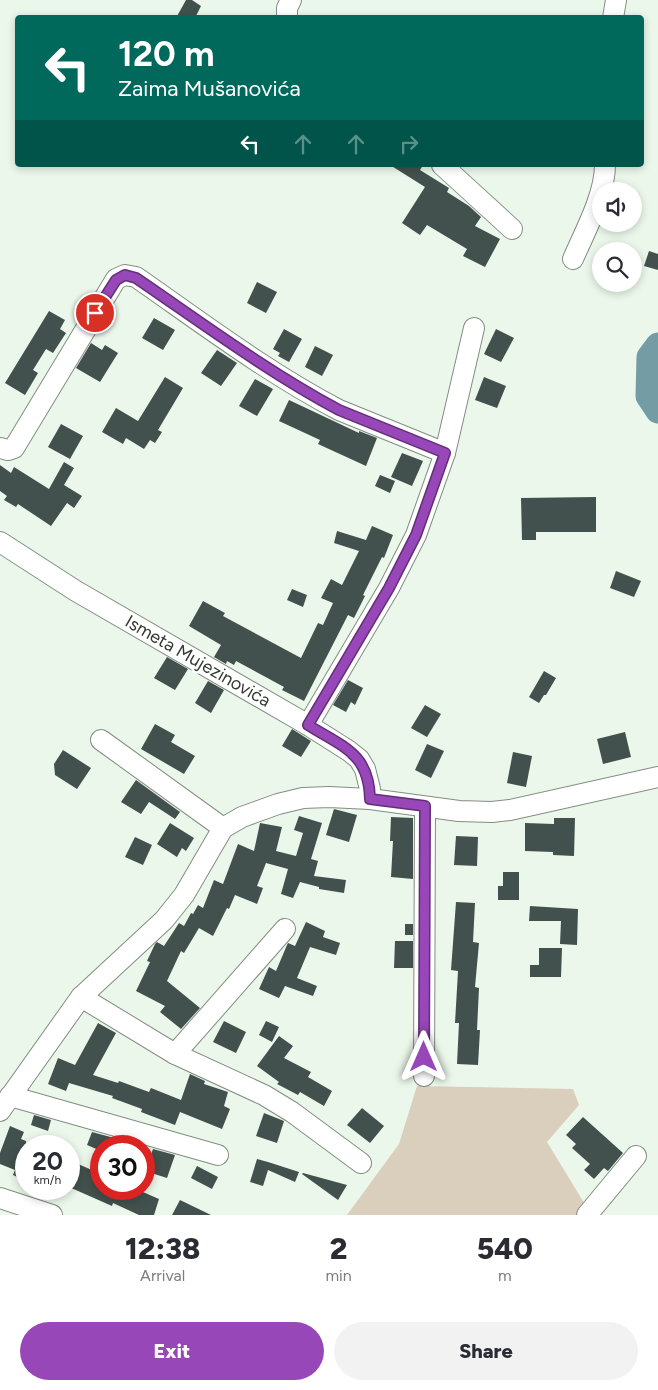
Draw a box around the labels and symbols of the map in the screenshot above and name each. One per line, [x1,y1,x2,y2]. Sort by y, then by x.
pin [74,292,116,334]
street label: Ismeta Mujezinovića [121,610,275,712]
position arrow [397,1030,449,1082]
speed limit sign: 30 [90,1135,155,1200]

